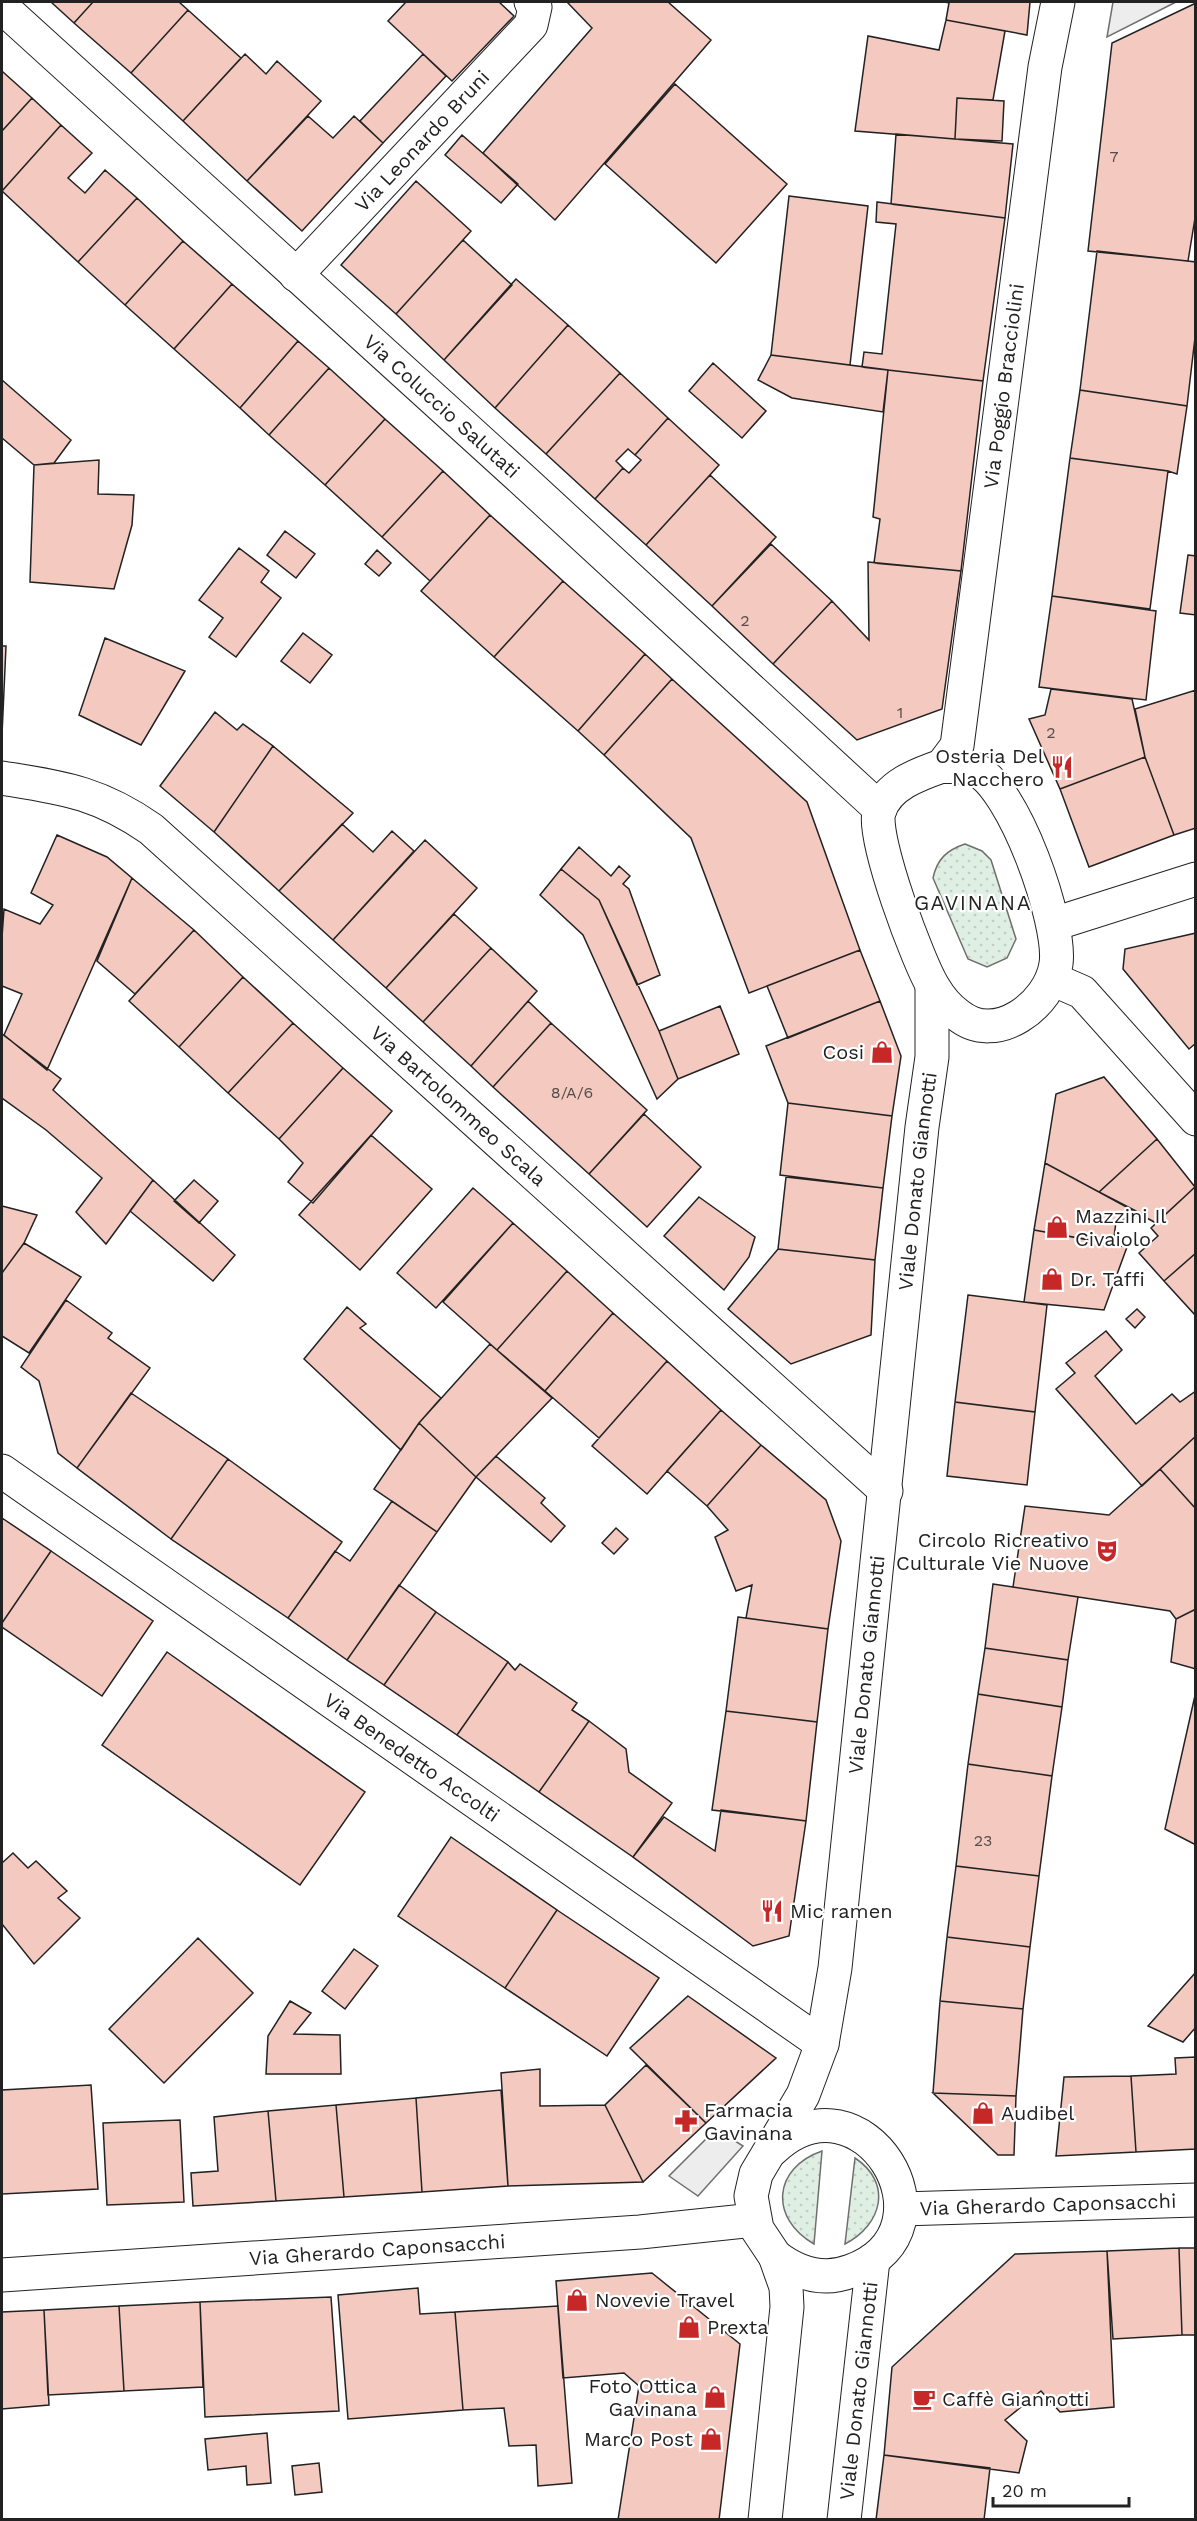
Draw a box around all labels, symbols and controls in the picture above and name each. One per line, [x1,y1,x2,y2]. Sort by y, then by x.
street label: Via Leonardo Bruni [350,65,494,217]
house number: 7 [1110,147,1119,166]
street label: Via Poggio Bracciolini [978,282,1029,490]
street label: Via Coluccio Salutati [359,329,525,483]
house number: 2 [740,611,750,630]
house number: 1 [897,703,903,722]
house number: 2 [1046,723,1056,742]
place label: Osteria Del Nacchero [935,744,1044,791]
restaurant icon: Osteria Del Nacchero [1049,754,1075,780]
district label: GAVINANA [914,890,1032,915]
street label: Via Bartolommeo Scala [366,1021,551,1191]
shop icon: Cosi [869,1039,895,1065]
place label: Cosi [822,1040,864,1064]
street label: Viale Donato Giannotti [893,1071,942,1292]
house number: 8/A/6 [551,1083,593,1102]
place label: Mazzini Il Civaiolo [1075,1204,1166,1251]
shop icon: Mazzini Il Civaiolo [1044,1214,1070,1240]
shop icon: Dr. Taffi [1039,1266,1065,1292]
place label: Dr. Taffi [1070,1267,1145,1291]
place label: Circolo Ricreativo Culturale Vie Nuove [896,1528,1089,1575]
theatre icon: Circolo Ricreativo Culturale Vie Nuove [1094,1538,1120,1564]
street label: Viale Donato Giannotti [843,1554,890,1775]
street label: Via Benedetto Accolti [319,1688,504,1827]
house number: 23 [974,1831,992,1850]
restaurant icon: Mic ramen [759,1898,785,1924]
place label: Mic ramen [790,1899,893,1923]
place label: Farmacia Gavinana [704,2098,793,2145]
shop icon: Audibel [970,2100,996,2126]
place label: Audibel [1001,2101,1074,2125]
pharmacy icon: Farmacia Gavinana [673,2108,699,2134]
street label: Via Gherardo Caponsacchi [919,2189,1177,2220]
street label: Via Gherardo Caponsacchi [248,2229,506,2270]
street label: Viale Donato Giannotti [834,2280,883,2501]
shop icon: Novevie Travel [564,2287,590,2313]
place label: Novevie Travel [595,2288,734,2312]
shop icon: Prexta [676,2314,702,2340]
place label: Prexta [707,2315,769,2339]
place label: Foto Ottica Gavinana [589,2374,697,2421]
shop icon: Foto Ottica Gavinana [702,2384,728,2410]
cafe icon: Caffè Giannotti [911,2386,937,2412]
place label: Caffè Giannotti [942,2387,1089,2411]
shop icon: Marco Post [698,2426,724,2452]
place label: Marco Post [584,2427,694,2451]
scale bar [993,2470,1130,2508]
text: 20 m [1002,2480,1047,2501]

